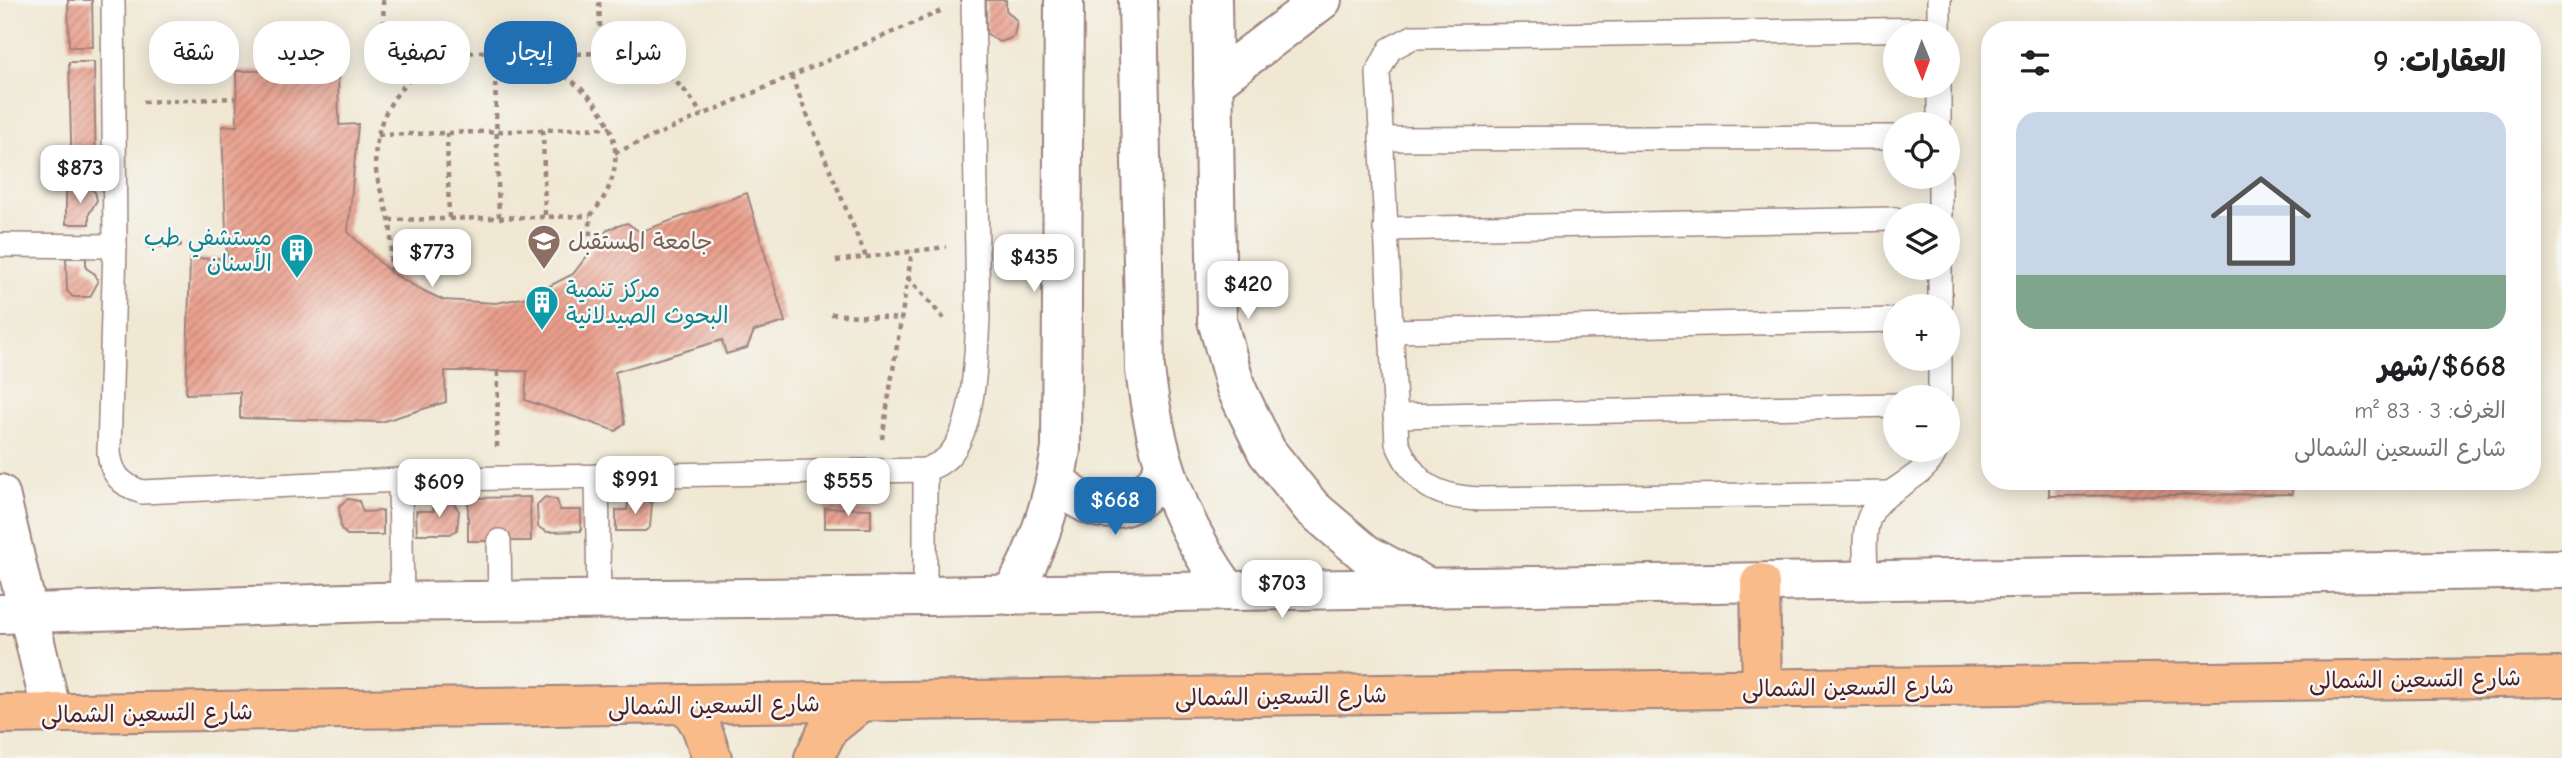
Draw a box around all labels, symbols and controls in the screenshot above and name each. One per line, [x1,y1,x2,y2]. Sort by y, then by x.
chip: شقة [149,21,239,84]
chip: جديد [253,21,350,84]
chip: تصفية [364,21,470,84]
chip: إيجار [484,21,577,84]
chip: شراء [591,21,686,84]
north arrow [1883,21,1960,98]
map controls [1883,21,1960,462]
icon: filters [2016,44,2054,82]
text: العقارات: 9 [2373,44,2506,79]
button: locate [1883,112,1960,189]
pin: $873 [39,146,121,205]
text: $873 [56,154,104,181]
icon: home [2198,158,2324,284]
button: layers [1883,203,1960,280]
school or university icon: جامعة المستقبل [525,222,563,271]
place label: مستشفي طب الأسنان [144,224,272,277]
place label: جامعة المستقبل [568,228,713,255]
pin: $773 [391,230,473,289]
building icon: مستشفي طب الأسنان [278,231,316,280]
pin: $435 [993,234,1075,294]
text: $773 [409,238,455,265]
text: $435 [1010,243,1058,270]
pin: $420 [1207,262,1289,321]
text: $420 [1223,270,1273,297]
place label: مركز تنمية البحوث الصيدلانية [566,276,729,329]
building icon: مركز تنمية البحوث الصيدلانية [523,283,561,332]
button: + [1883,294,1960,371]
text: $668/شهر [2378,349,2506,384]
button: − [1883,385,1960,462]
text: الغرف: 3 · 83 m² [2354,397,2506,424]
text: شارع التسعين الشمالى [2294,435,2506,462]
pin: $991 [594,456,676,516]
pin: $555 [807,458,889,518]
pin: $609 [398,460,480,519]
text: $991 [612,465,658,492]
text: $555 [823,467,873,494]
text: $609 [413,468,465,495]
pin: $668 [1074,477,1156,537]
text: $668 [1090,486,1140,513]
pin: $703 [1241,560,1323,620]
text: $703 [1258,569,1306,596]
street label: شارع التسعين الشمالى [2309,664,2521,697]
street label: شارع التسعين الشمالى [1742,672,1954,705]
street label: شارع التسعين الشمالى [1175,681,1387,714]
street label: شارع التسعين الشمالى [608,690,820,723]
street label: شارع التسعين الشمالى [41,698,253,731]

